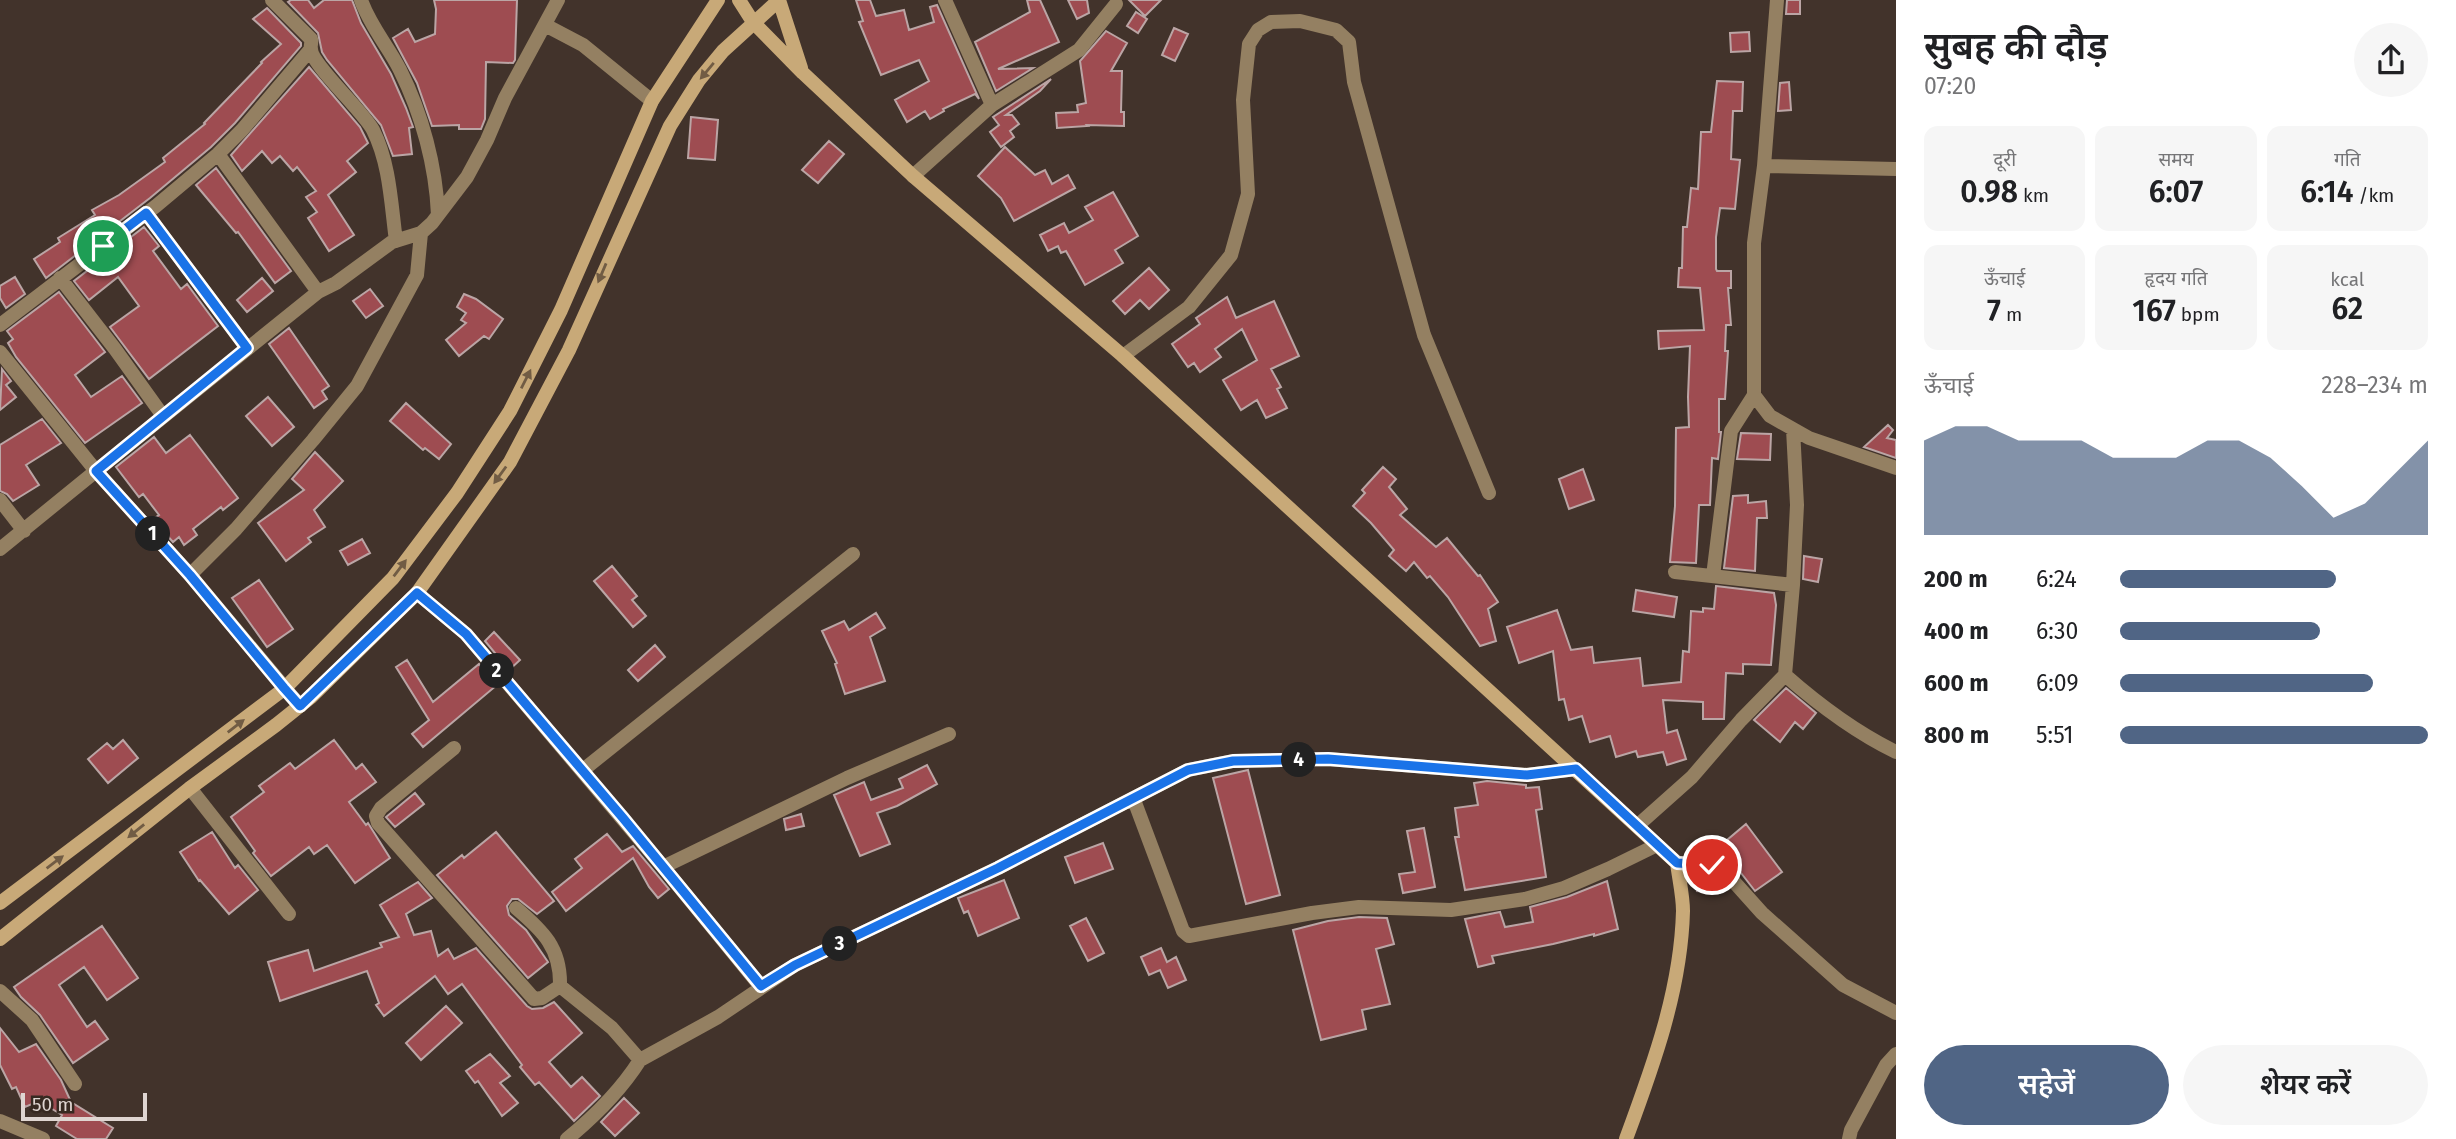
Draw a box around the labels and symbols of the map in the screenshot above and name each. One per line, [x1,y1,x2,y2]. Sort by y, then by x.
one-way arrow [699,62,714,80]
pin [73,216,133,276]
one-way arrow [597,262,608,283]
one-way arrow [520,370,532,389]
one-way arrow [493,466,507,484]
pin: 1 [136,516,170,552]
one-way arrow [393,560,408,578]
pin: 2 [480,654,514,688]
one-way arrow [227,718,245,733]
pin: 4 [1282,742,1316,778]
one-way arrow [128,823,146,838]
pin [1682,835,1742,895]
one-way arrow [45,855,63,870]
pin: 3 [822,926,858,962]
scale bar [21,1090,147,1122]

